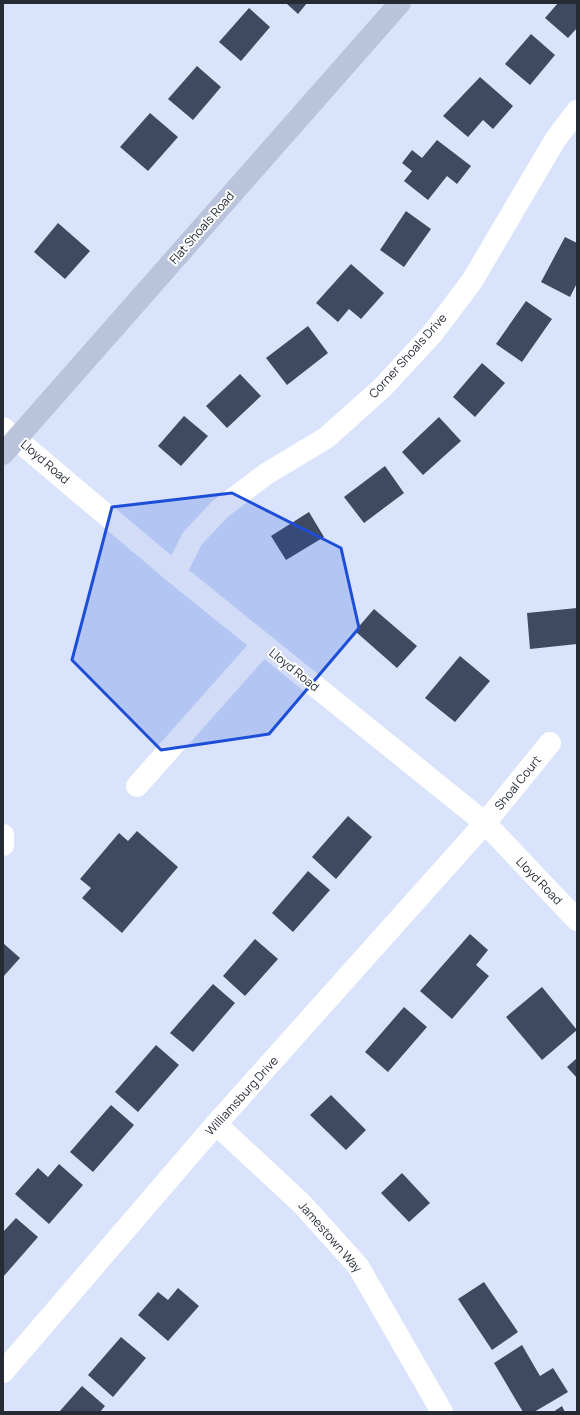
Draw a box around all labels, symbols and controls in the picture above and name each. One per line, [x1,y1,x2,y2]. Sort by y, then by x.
street label: Flat Shoals Road [165,188,238,268]
street label: Corner Shoals Drive [365,310,450,402]
street label: Lloyd Road [17,436,73,488]
street label: Lloyd Road [266,644,323,695]
street label: Shoal Court [490,752,545,813]
street label: Lloyd Road [512,853,566,908]
street label: Williamsburg Drive [201,1052,282,1139]
street label: Jamestown Way [295,1197,366,1276]

